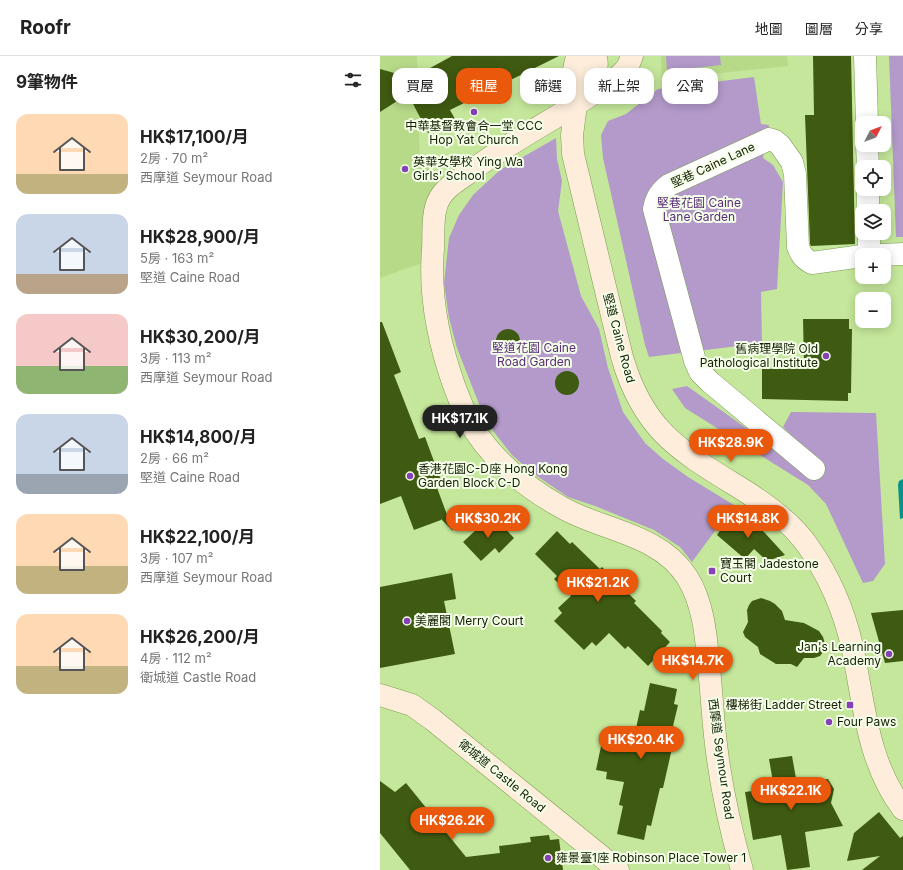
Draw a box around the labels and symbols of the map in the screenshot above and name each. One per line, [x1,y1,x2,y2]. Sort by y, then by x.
marker: 中華基督教會合一堂 CCC Hop Yat Church [469,107,479,117]
north arrow [855,116,891,152]
place label: 中華基督教會合一堂 CCC Hop Yat Church [405,118,543,147]
street label: 堅巷 Caine Lane [668,139,757,191]
place label: 英華女學校 Ying Wa Girls' School [413,154,523,183]
marker: 英華女學校 Ying Wa Girls' School [400,164,410,174]
park label: 堅巷花園 Caine Lane Garden [657,195,741,224]
street label: 堅道 Caine Road [600,291,639,384]
park label: 堅道花園 Caine Road Garden [492,340,576,369]
place label: 舊病理學院 Old Pathological Institute [700,341,818,370]
marker: 舊病理學院 Old Pathological Institute [821,351,831,361]
pin: HK$17.1K [419,405,501,439]
pin: HK$28.9K [690,429,772,463]
place label: 香港花園C-D座 Hong Kong Garden Block C-D [418,461,568,490]
marker: 香港花園C-D座 Hong Kong Garden Block C-D [405,471,415,481]
pin: HK$30.2K [447,505,529,539]
pin: HK$14.8K [707,505,789,539]
place label: 寶玉閣 Jadestone Court [720,556,819,585]
marker: 寶玉閣 Jadestone Court [707,566,717,576]
pin: HK$21.2K [557,569,639,603]
place label: 美麗閣 Merry Court [415,613,524,628]
marker: 美麗閣 Merry Court [402,616,412,626]
place label: Jan's Learning Academy [797,639,881,668]
pin: HK$14.7K [652,647,734,681]
marker: Jan's Learning Academy [884,649,894,659]
street label: 西摩道 Seymour Road [706,697,737,820]
place label: 樓梯街 Ladder Street [726,697,842,712]
marker: 樓梯街 Ladder Street [845,700,855,710]
place label: Four Paws [837,714,896,729]
marker: Four Paws [824,717,834,727]
pin: HK$20.4K [600,726,682,760]
street label: 衛城道 Castle Road [456,736,549,815]
pin: HK$22.1K [750,777,832,811]
pin: HK$26.2K [411,807,493,841]
place label: 雍景臺1座 Robinson Place Tower 1 [556,850,746,865]
marker: 雍景臺1座 Robinson Place Tower 1 [543,853,553,863]

